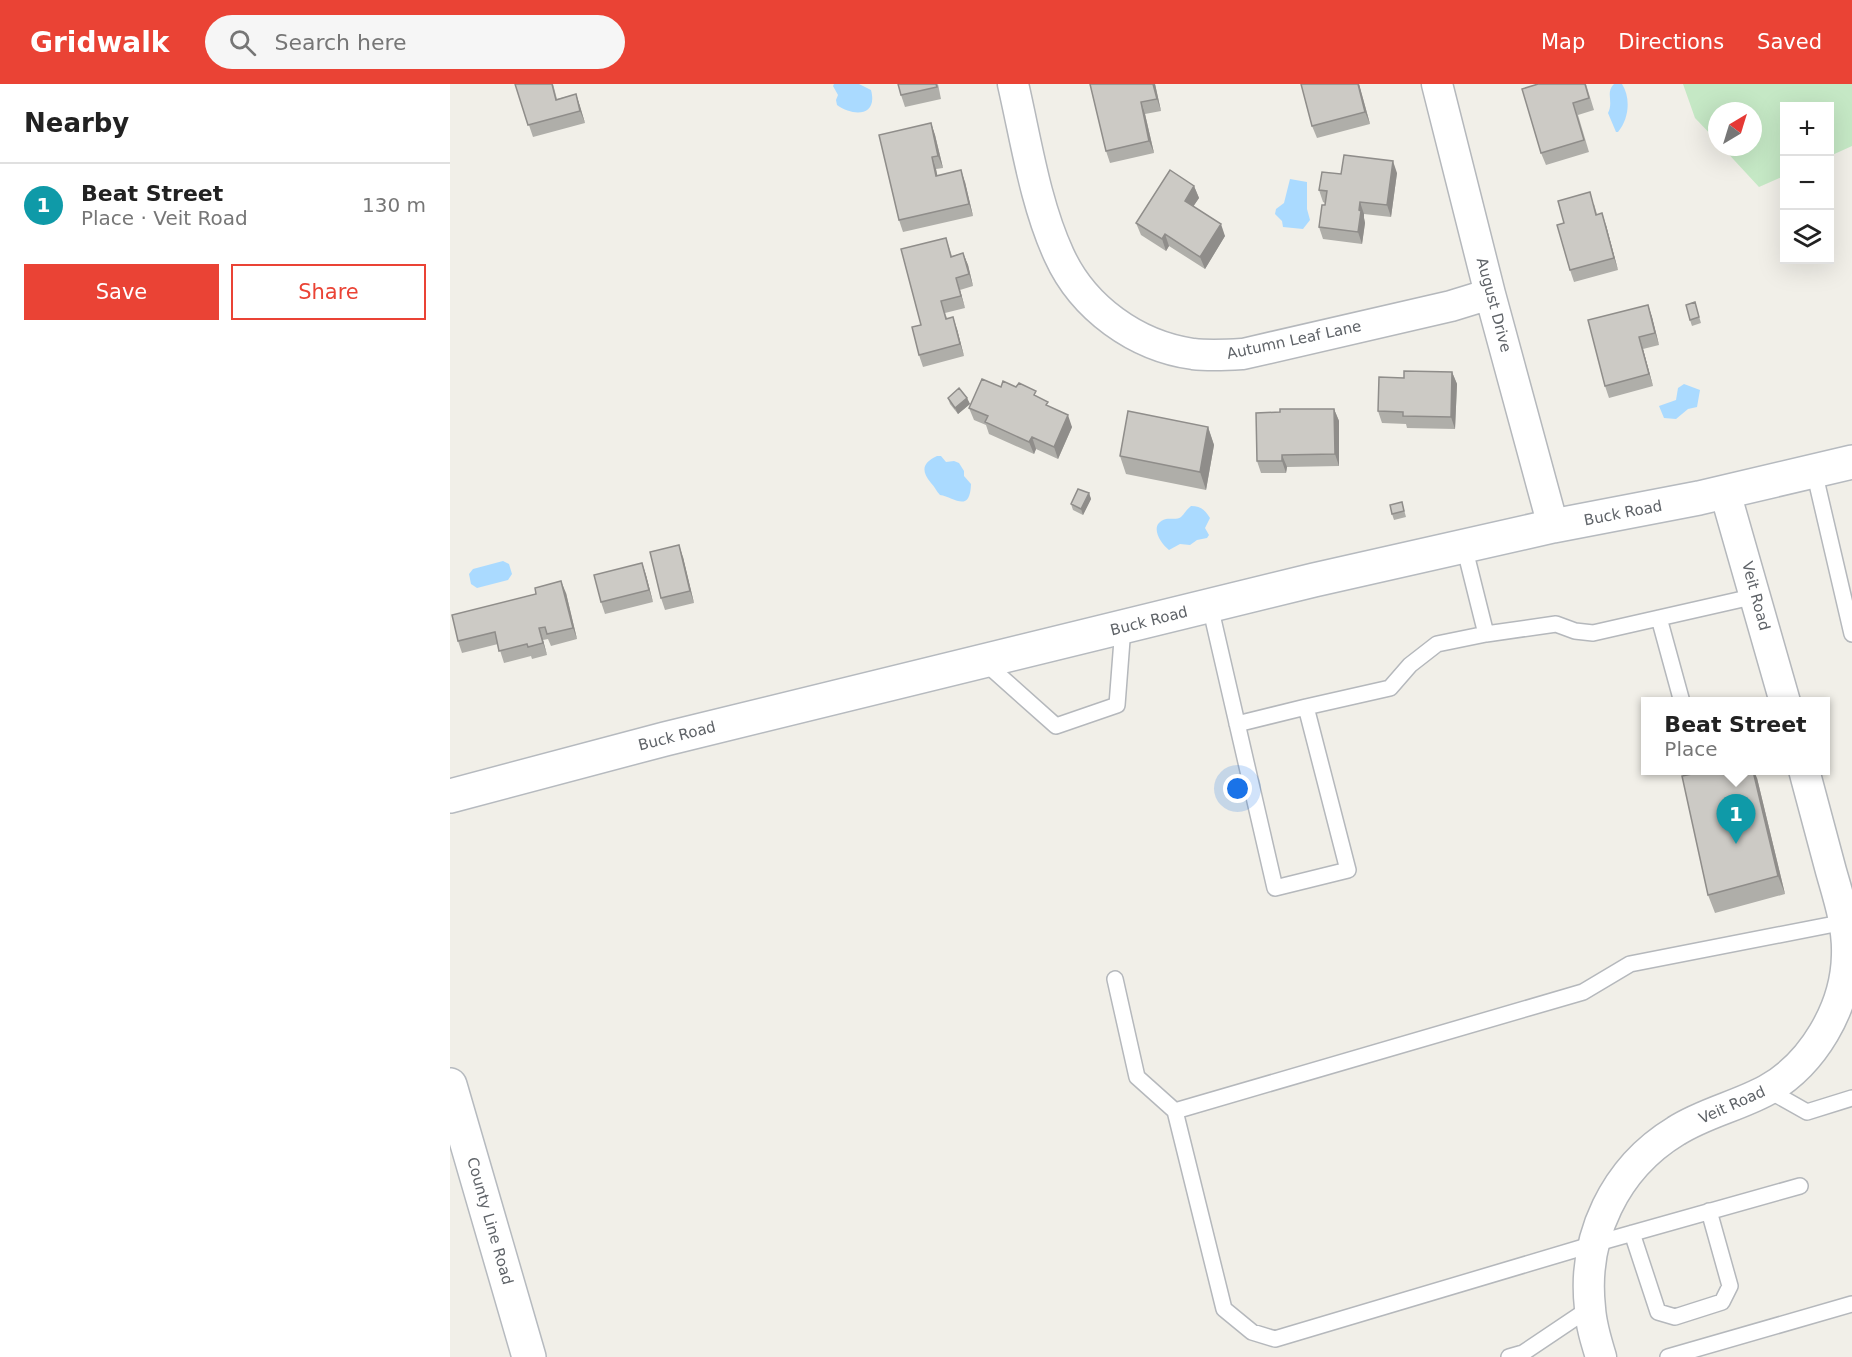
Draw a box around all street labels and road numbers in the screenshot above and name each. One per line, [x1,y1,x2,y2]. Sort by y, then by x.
street label: August Drive [1473,256,1515,354]
street label: Autumn Leaf Lane [1225,317,1363,363]
street label: Buck Road [1582,497,1664,529]
street label: Veit Road [1738,559,1774,633]
street label: Buck Road [1108,603,1190,639]
street label: Buck Road [636,718,718,754]
street label: Veit Road [1696,1082,1768,1128]
street label: County Line Road [463,1155,517,1287]

